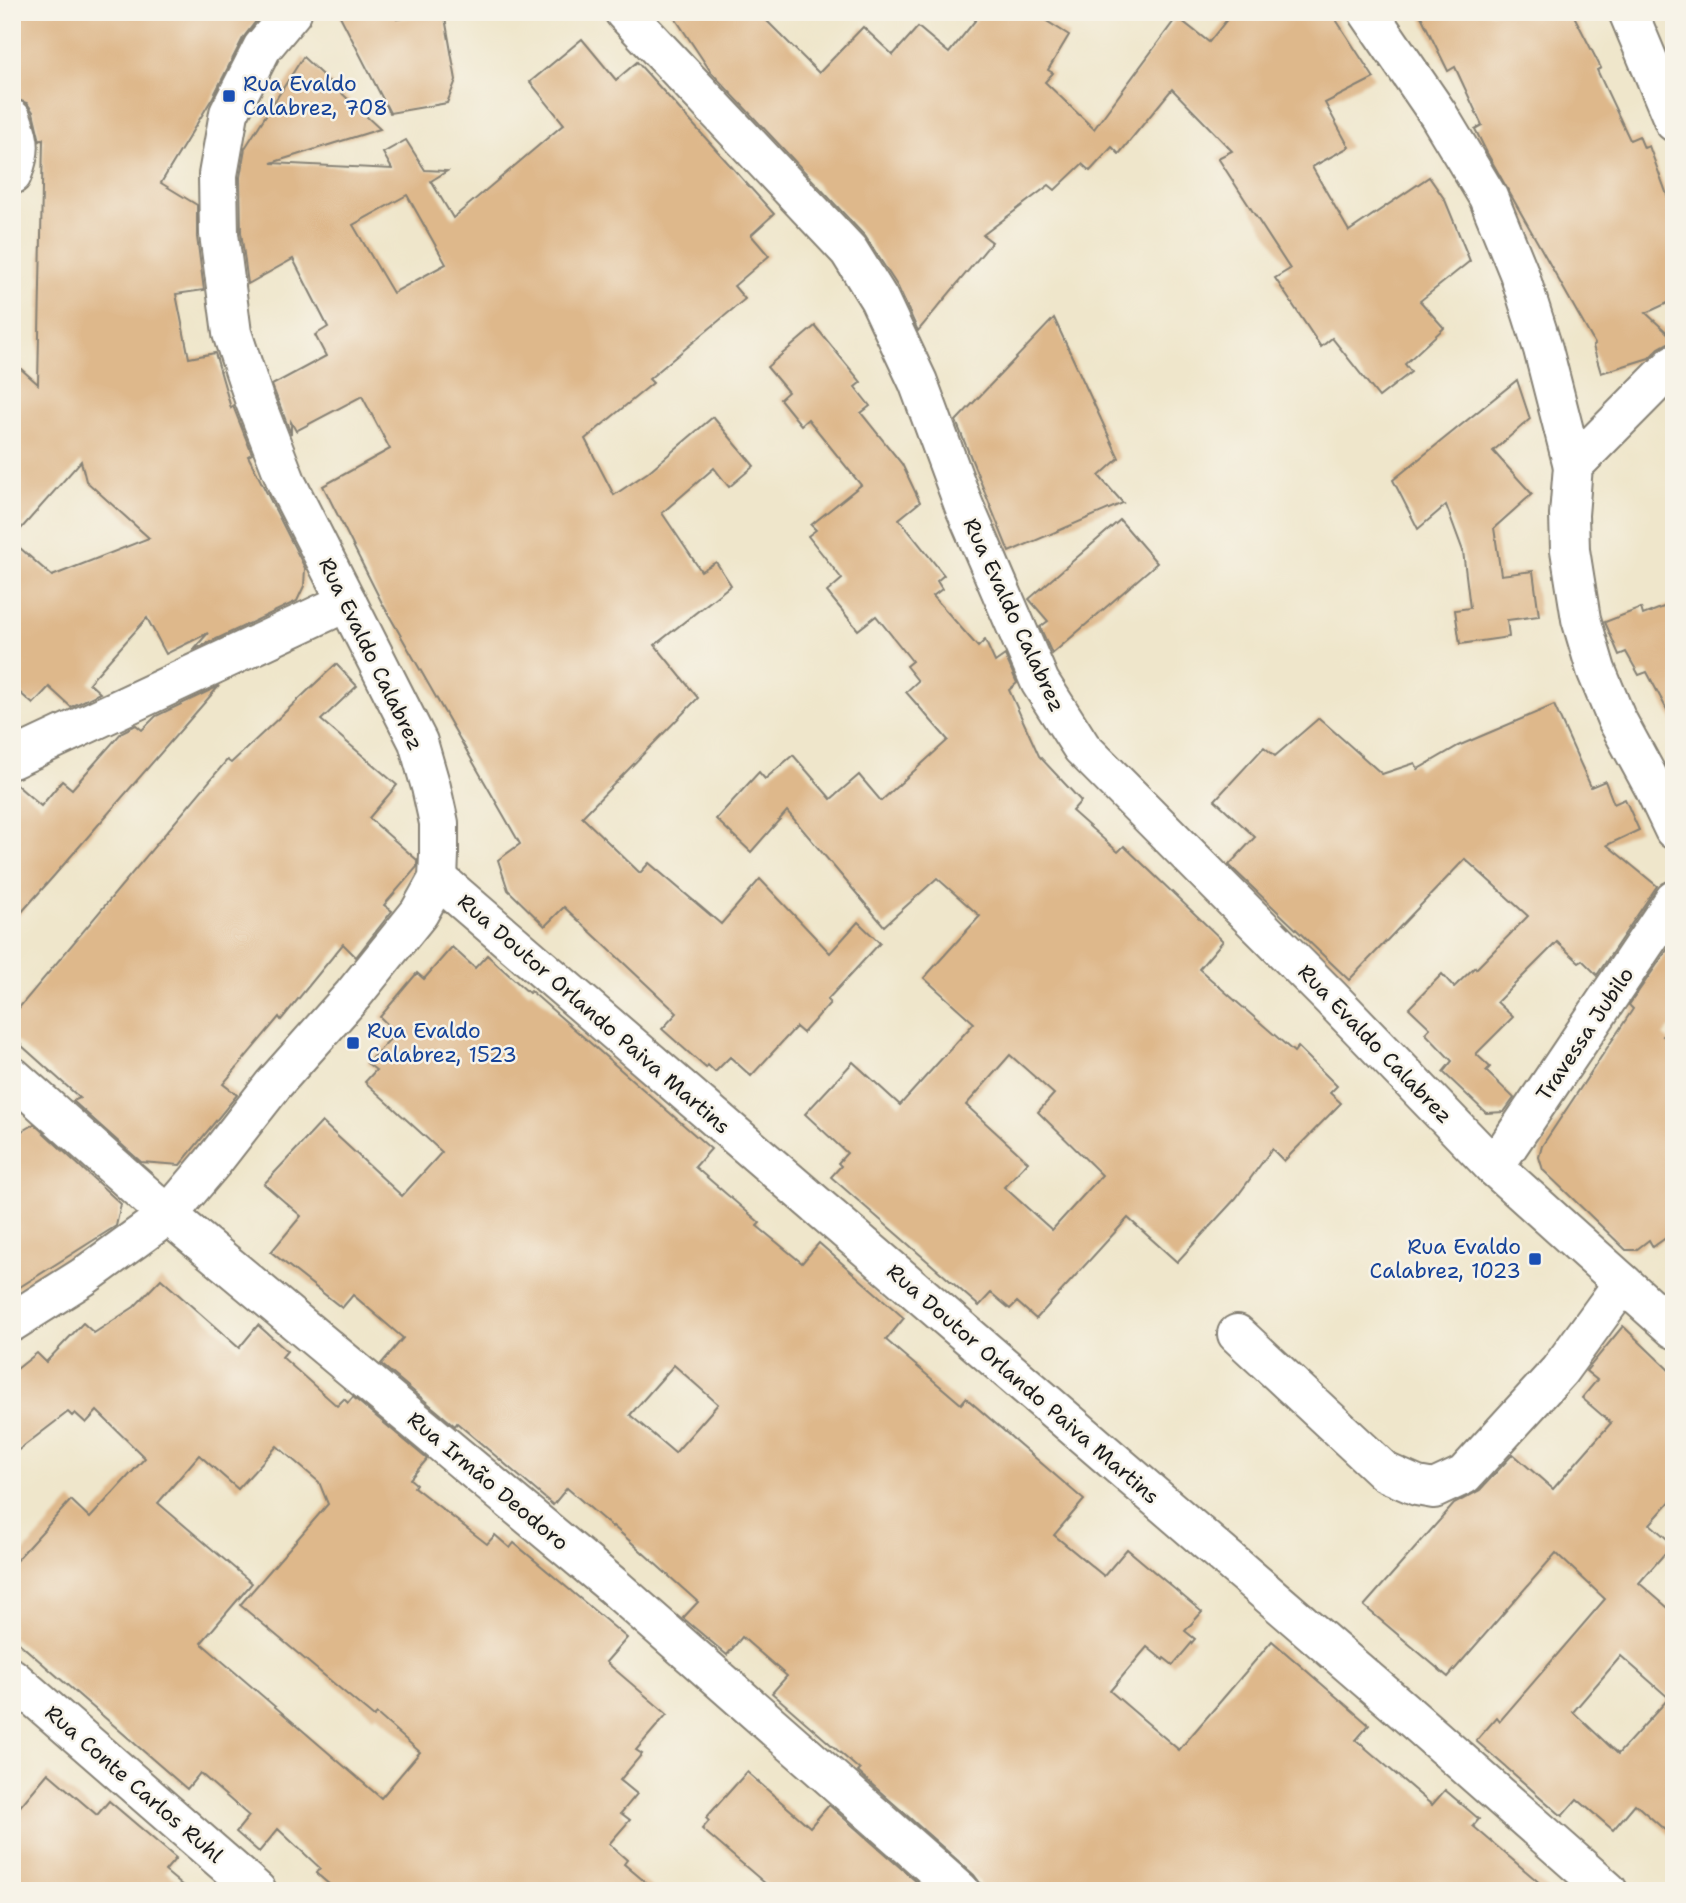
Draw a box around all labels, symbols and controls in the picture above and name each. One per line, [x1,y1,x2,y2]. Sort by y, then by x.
place label: Rua Evaldo Calabrez, 708 [243,70,388,122]
marker: Rua Evaldo Calabrez, 708 [221,88,237,104]
street label: Rua Evaldo Calabrez [957,514,1071,716]
street label: Rua Evaldo Calabrez [312,553,430,755]
street label: Rua Doutor Orlando Paiva Martins [452,888,736,1140]
street label: Rua Evaldo Calabrez [1292,958,1458,1130]
street label: Travessa Jubilo [1530,962,1640,1106]
place label: Rua Evaldo Calabrez, 1523 [367,1017,517,1069]
marker: Rua Evaldo Calabrez, 1523 [345,1035,361,1051]
place label: Rua Evaldo Calabrez, 1023 [1370,1233,1521,1285]
marker: Rua Evaldo Calabrez, 1023 [1527,1251,1543,1267]
street label: Rua Doutor Orlando Paiva Martins [881,1258,1165,1510]
street label: Rua Irmão Deodoro [402,1405,574,1557]
street label: Rua Conte Carlos Ruhl [39,1699,230,1870]

